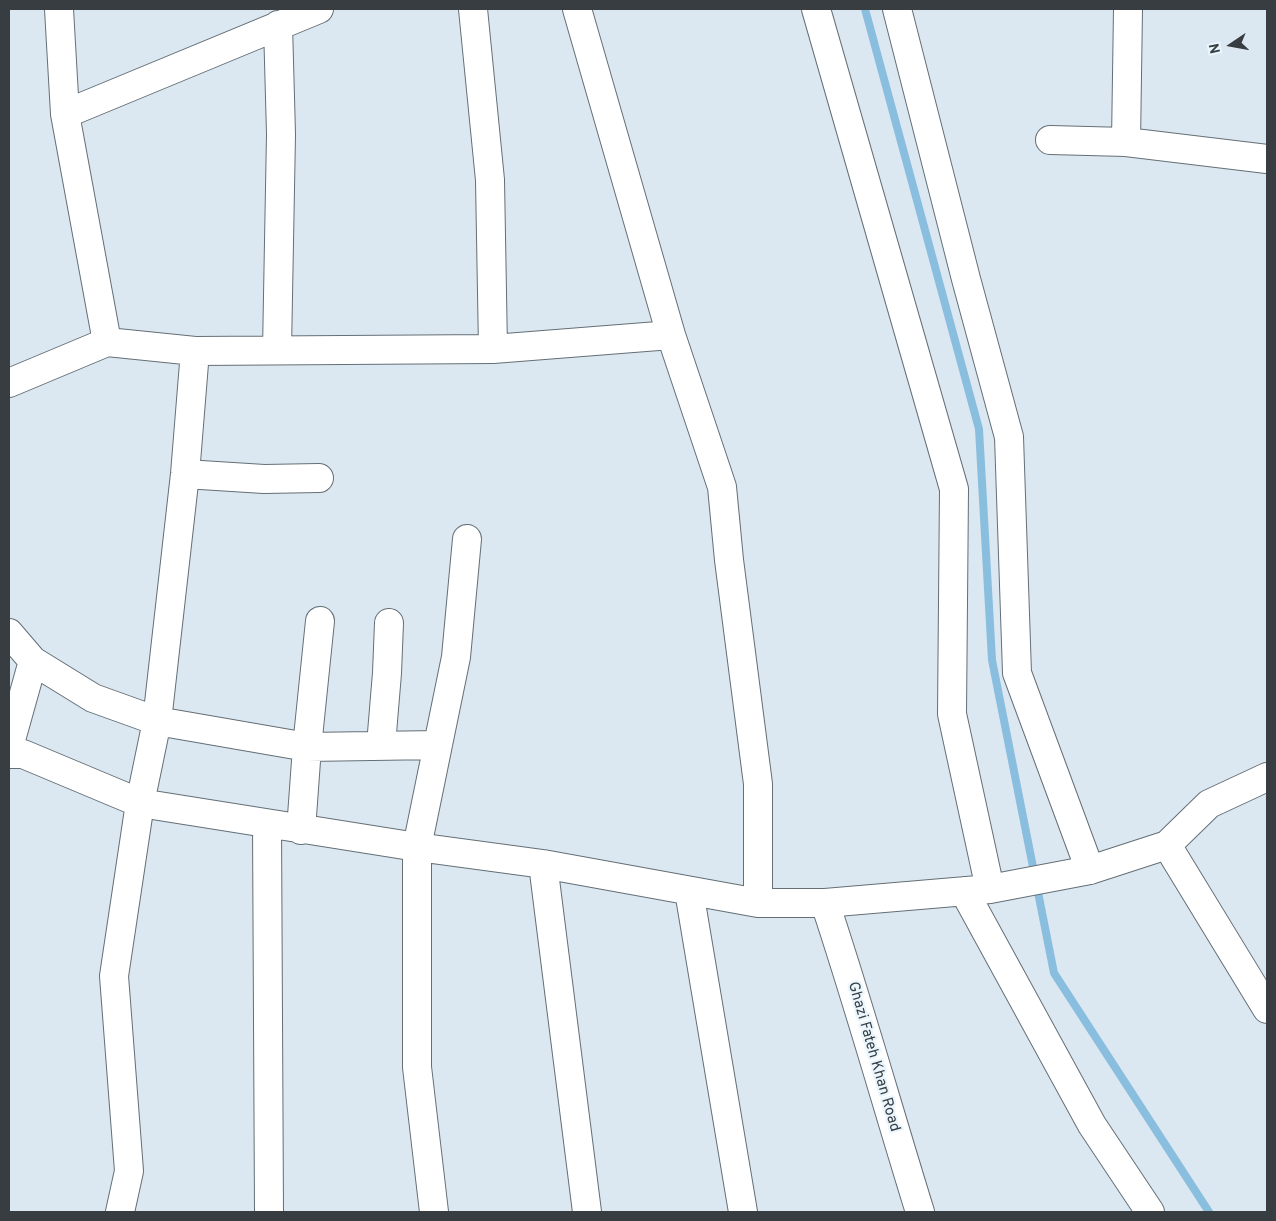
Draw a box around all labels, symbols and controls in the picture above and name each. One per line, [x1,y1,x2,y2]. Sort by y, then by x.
north arrow [1206,20,1256,70]
text: N [1206,42,1225,55]
street label: Ghazi Fateh Khan Road [843,980,903,1134]

